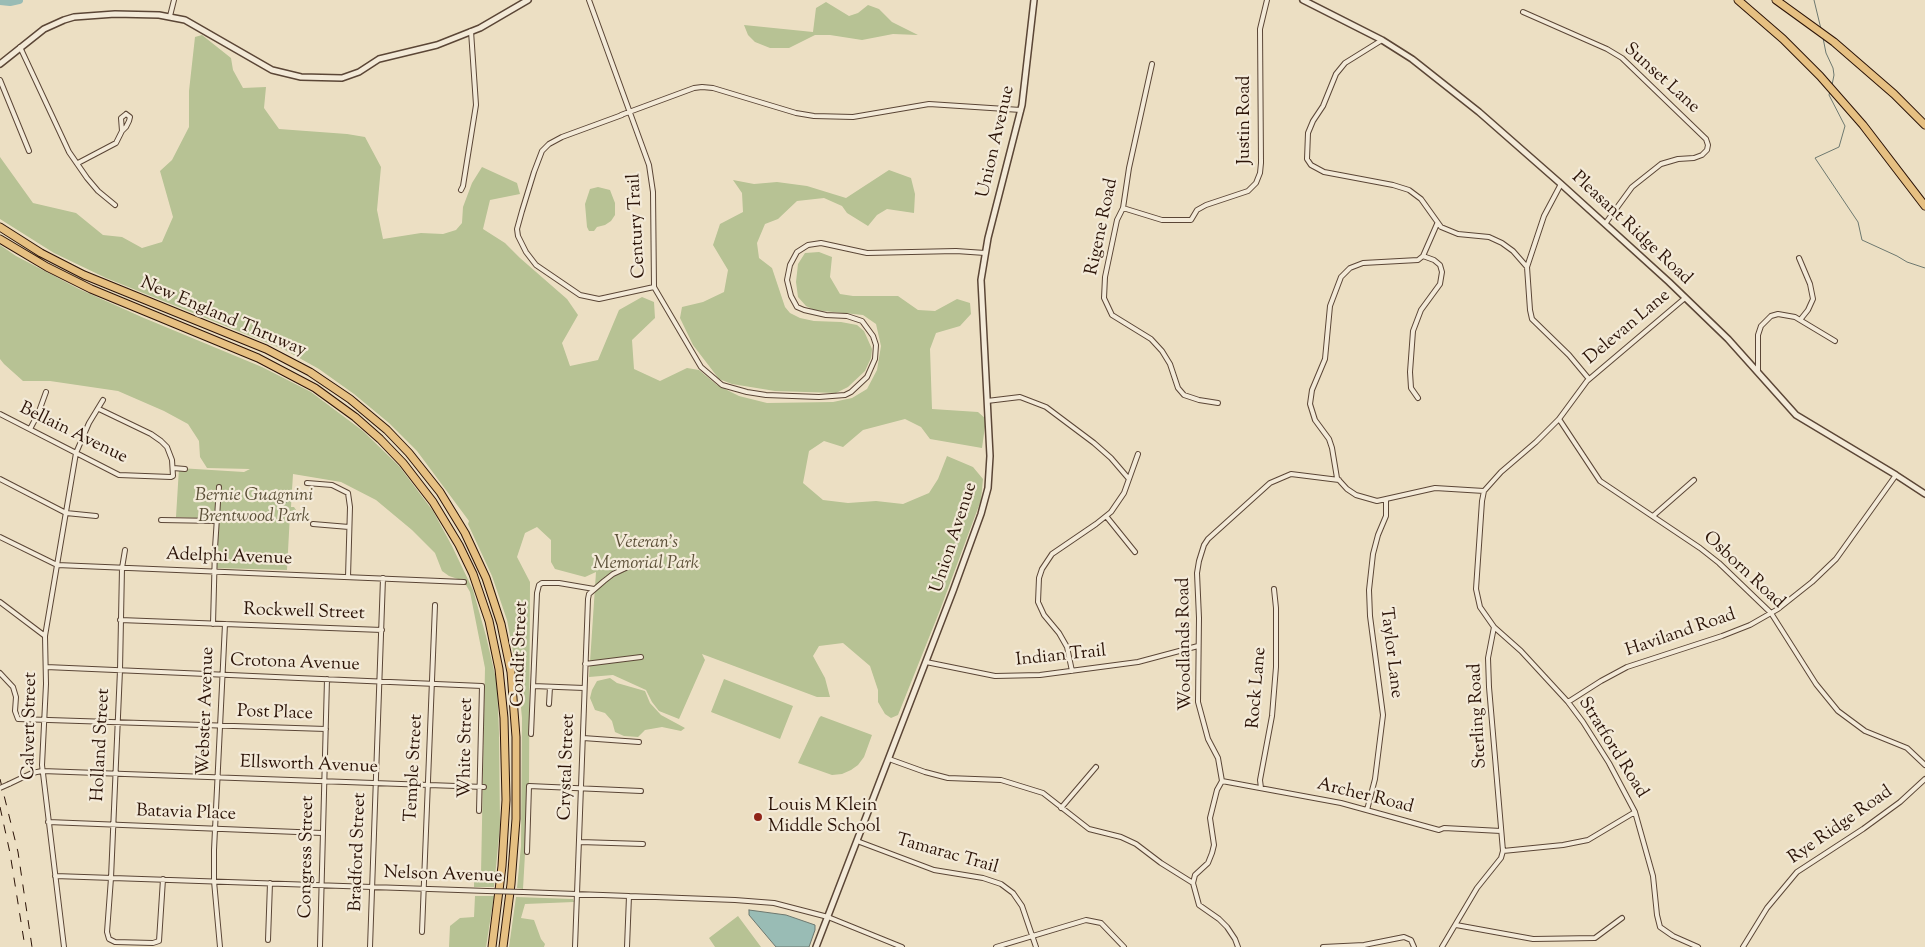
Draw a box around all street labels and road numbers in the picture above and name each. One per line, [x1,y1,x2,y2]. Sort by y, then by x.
street label: Sunset Lane [1618,39,1704,119]
street label: Justin Road [1235,76,1257,164]
street label: Union Avenue [974,84,1020,200]
street label: Pleasant Ridge Road [1566,168,1696,290]
street label: Century Trail [624,173,652,279]
street label: Rigene Road [1082,177,1124,277]
street label: New England Thruway [137,273,309,363]
street label: Delevan Lane [1581,286,1675,370]
street label: Bellain Avenue [15,398,131,470]
street label: Union Avenue [927,480,983,596]
street label: Osborn Road [1698,528,1788,614]
street label: Adelphi Avenue [165,545,293,571]
street label: Woodlands Road [1174,577,1198,711]
street label: Rockwell Street [243,600,365,626]
street label: Condit Street [508,601,534,707]
street label: Haviland Road [1623,605,1739,663]
street label: Taylor Lane [1374,606,1406,700]
street label: Indian Trail [1015,642,1107,672]
street label: Webster Avenue [194,646,220,776]
street label: Rock Lane [1244,646,1272,730]
street label: Crotona Avenue [230,651,360,677]
street label: Sterling Road [1465,663,1493,769]
street label: Calvert Street [19,672,43,780]
street label: Holland Street [88,688,116,802]
street label: Stratford Road [1572,694,1652,802]
street label: White Street [455,698,479,798]
street label: Post Place [237,702,313,726]
street label: Crystal Street [555,713,581,821]
street label: Temple Street [401,714,429,822]
street label: Ellsworth Avenue [240,753,378,779]
street label: Archer Road [1314,775,1416,819]
street label: Rye Ridge Road [1785,782,1897,870]
street label: Bradford Street [346,792,372,912]
street label: Congress Street [296,795,320,919]
street label: Batavia Place [136,801,236,827]
street label: Tamarac Trail [893,830,1001,880]
street label: Nelson Avenue [383,863,503,889]

